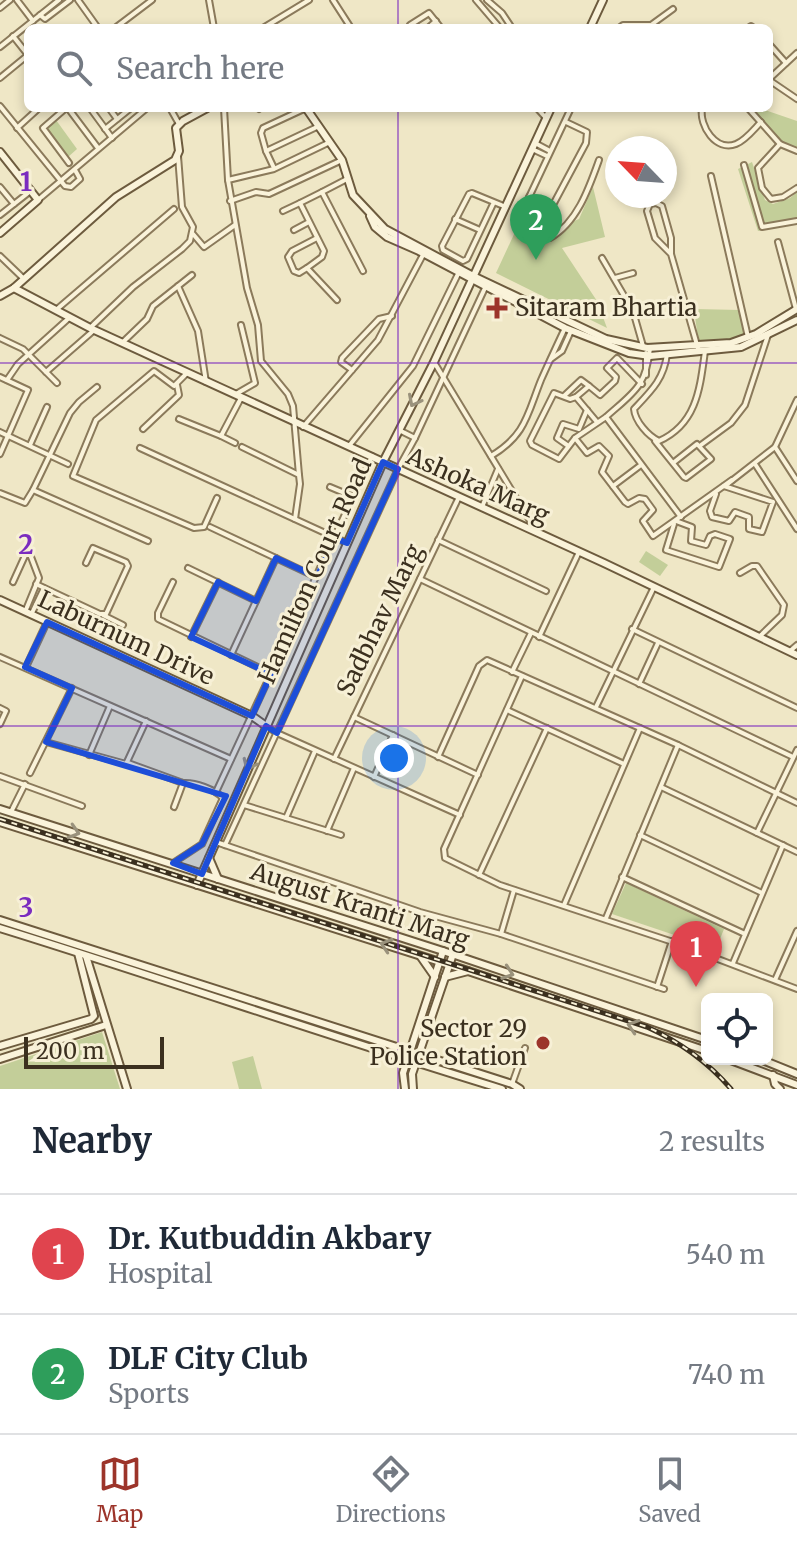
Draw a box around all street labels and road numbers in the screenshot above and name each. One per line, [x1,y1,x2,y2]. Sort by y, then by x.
street label: Ashoka Marg [401,440,555,531]
street label: Hamilton Court Road [251,453,378,688]
street label: Sadbhav Marg [329,538,430,701]
street label: Laburnum Drive [33,583,219,692]
street label: August Kranti Marg [246,855,474,956]

